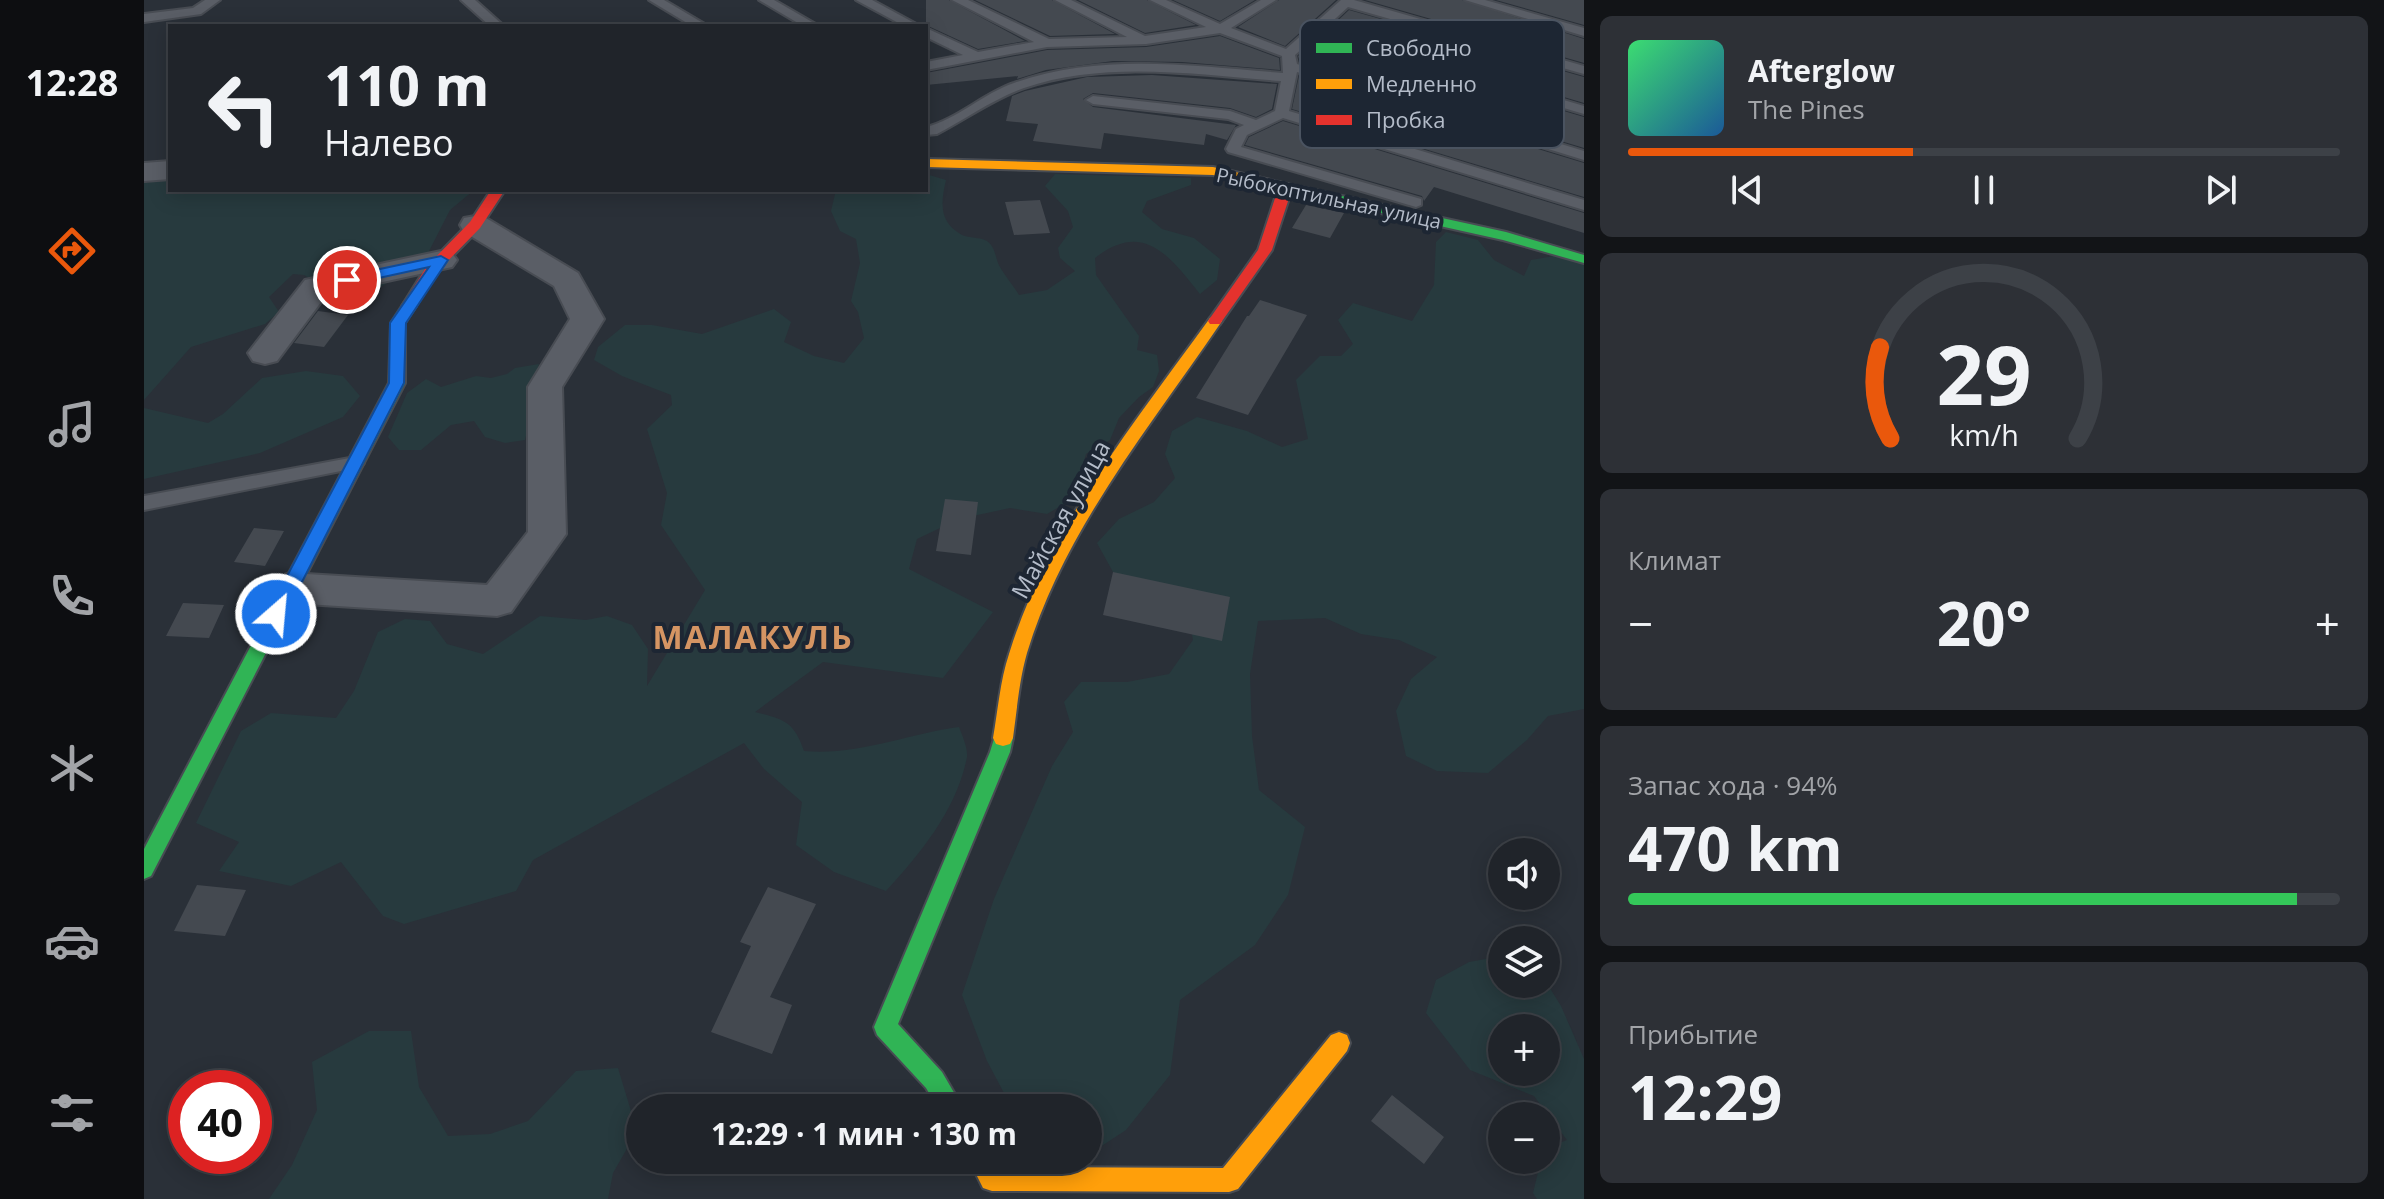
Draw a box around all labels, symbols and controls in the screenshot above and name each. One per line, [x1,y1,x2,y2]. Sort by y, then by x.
legend [1300,20,1564,148]
text: Свободно [1366,32,1472,62]
text: 110 m [324,46,490,122]
text: Afterglow [1748,50,1895,91]
icon: left [192,56,296,160]
text: 12:28 [26,58,118,107]
text: Медленно [1366,68,1477,98]
text: The Pines [1748,91,1865,127]
text: Пробка [1366,104,1445,134]
text: Налево [324,118,454,167]
street label: Рыбокоптильная улица [1214,161,1444,235]
icon: previous [1725,168,1769,212]
icon: pause [1962,168,2006,212]
icon: next [2199,168,2243,212]
icon: directions [44,223,100,279]
pin [313,246,381,314]
icon: arrive [325,258,369,302]
text: 29 [1936,315,2032,428]
icon: music [44,396,100,452]
text: km/h [1949,415,2019,454]
street label: Майская улица [1003,434,1117,604]
text: Климат [1628,542,1721,578]
icon: phone [44,568,100,624]
position arrow [234,572,318,656]
text: 20° [1937,582,2031,664]
text: − [1628,593,1653,653]
text: + [2315,593,2340,653]
district label: МАЛАКУЛЬ [652,615,854,658]
icon: climate [44,740,100,796]
text: Запас хода · 94% [1628,767,1838,803]
text: 470 km [1628,807,1843,889]
map controls [1488,838,1560,1174]
button: sound [1488,838,1560,910]
icon: car [44,913,100,969]
button: layers [1488,926,1560,998]
button: + [1488,1014,1560,1086]
text: Прибытие [1628,1016,1758,1052]
text: 12:29 [1628,1056,1782,1138]
speed limit sign: 40 [168,1070,272,1174]
icon: filters [44,1085,100,1141]
button: − [1488,1102,1560,1174]
text: 12:29 · 1 мин · 130 m [711,1113,1017,1154]

